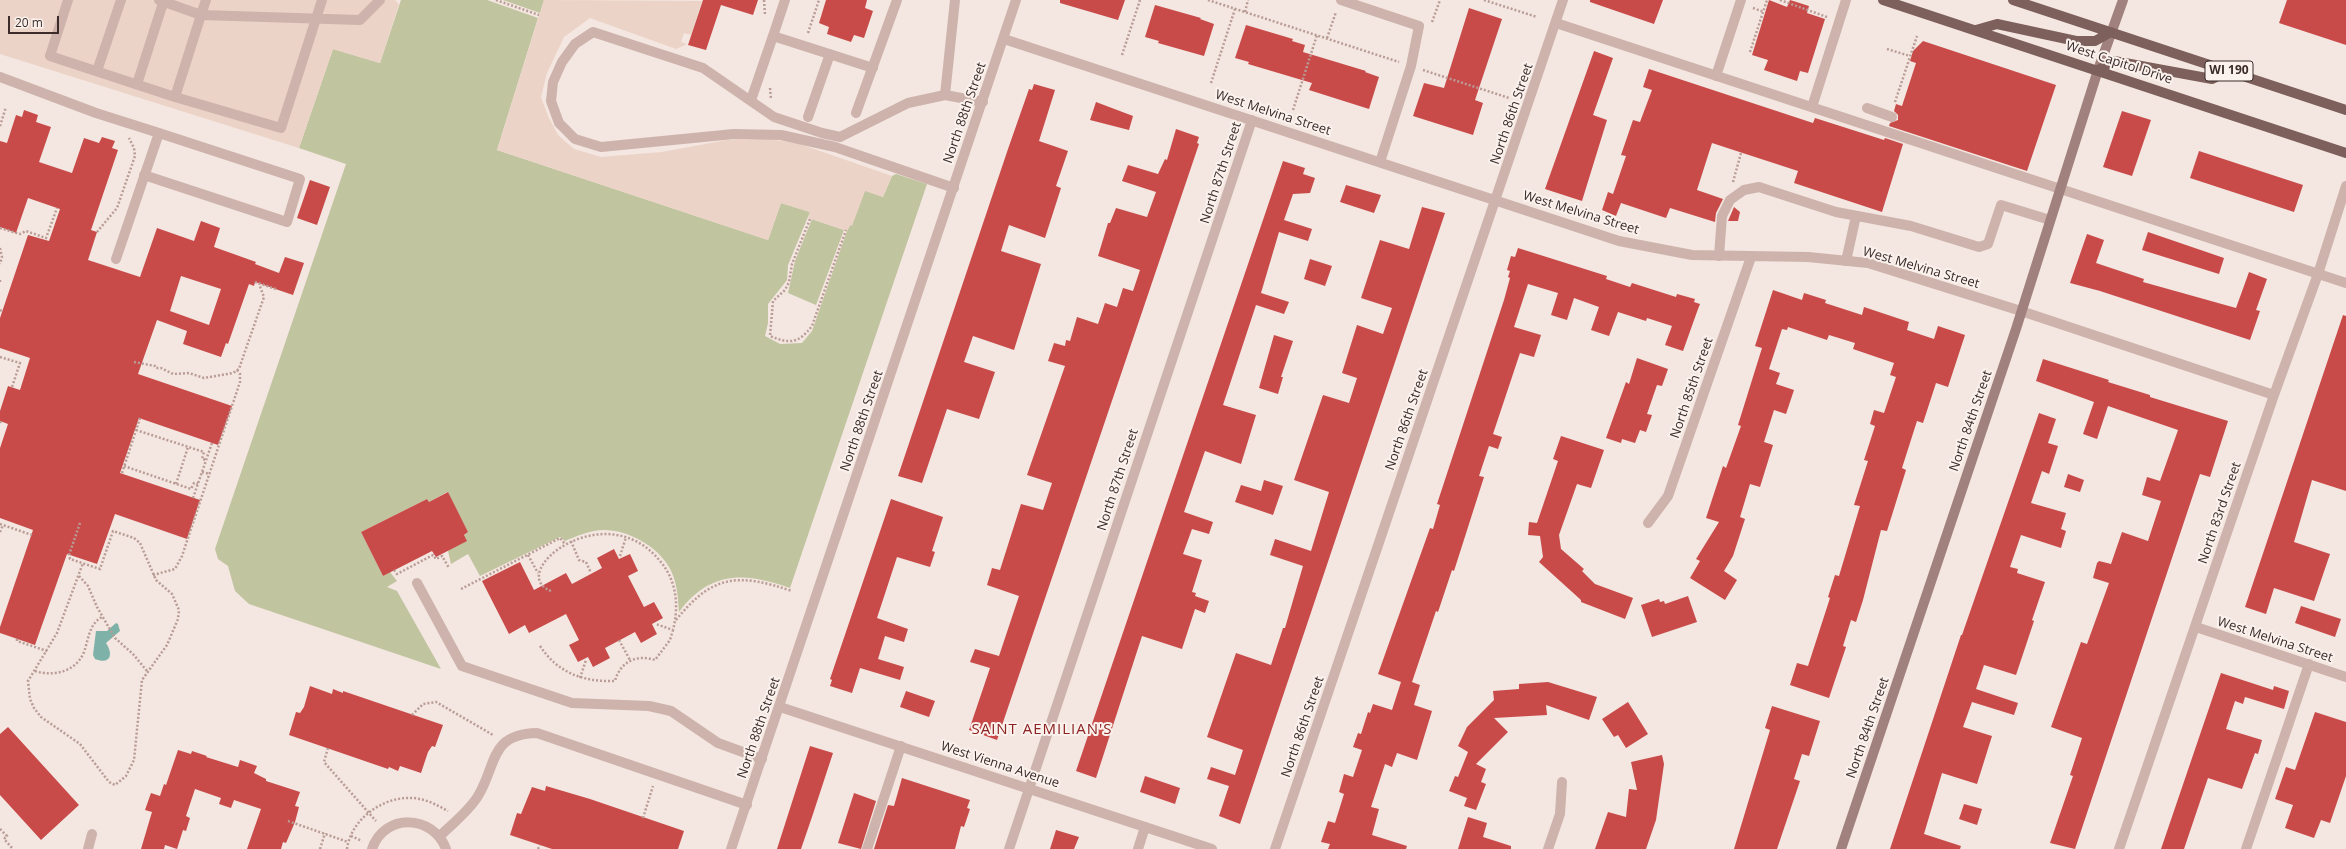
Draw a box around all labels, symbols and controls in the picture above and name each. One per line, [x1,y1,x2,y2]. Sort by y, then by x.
scale bar [10,8,61,34]
text: 20 m [15,14,43,31]
street label: West Capitol Drive [2064,38,2174,88]
street label: North 88th Street [940,60,990,166]
street label: North 86th Street [1487,61,1537,167]
road number: WI 190 [2205,61,2253,81]
street label: West Melvina Street [1213,87,1333,139]
street label: North 87th Street [1197,120,1245,226]
street label: West Melvina Street [1521,188,1641,238]
street label: West Melvina Street [1861,244,1981,292]
street label: North 85th Street [1667,335,1717,441]
street label: North 86th Street [1382,367,1432,473]
street label: North 88th Street [837,368,887,474]
street label: North 84th Street [1946,368,1996,474]
street label: North 87th Street [1094,427,1142,533]
street label: North 83rd Street [2195,460,2245,566]
street label: West Melvina Street [2215,614,2335,666]
street label: North 86th Street [1278,674,1328,780]
street label: North 88th Street [734,675,784,781]
street label: North 84th Street [1843,675,1893,781]
district label: SAINT AEMILIAN'S [971,721,1113,739]
street label: West Vienna Avenue [939,738,1061,792]

